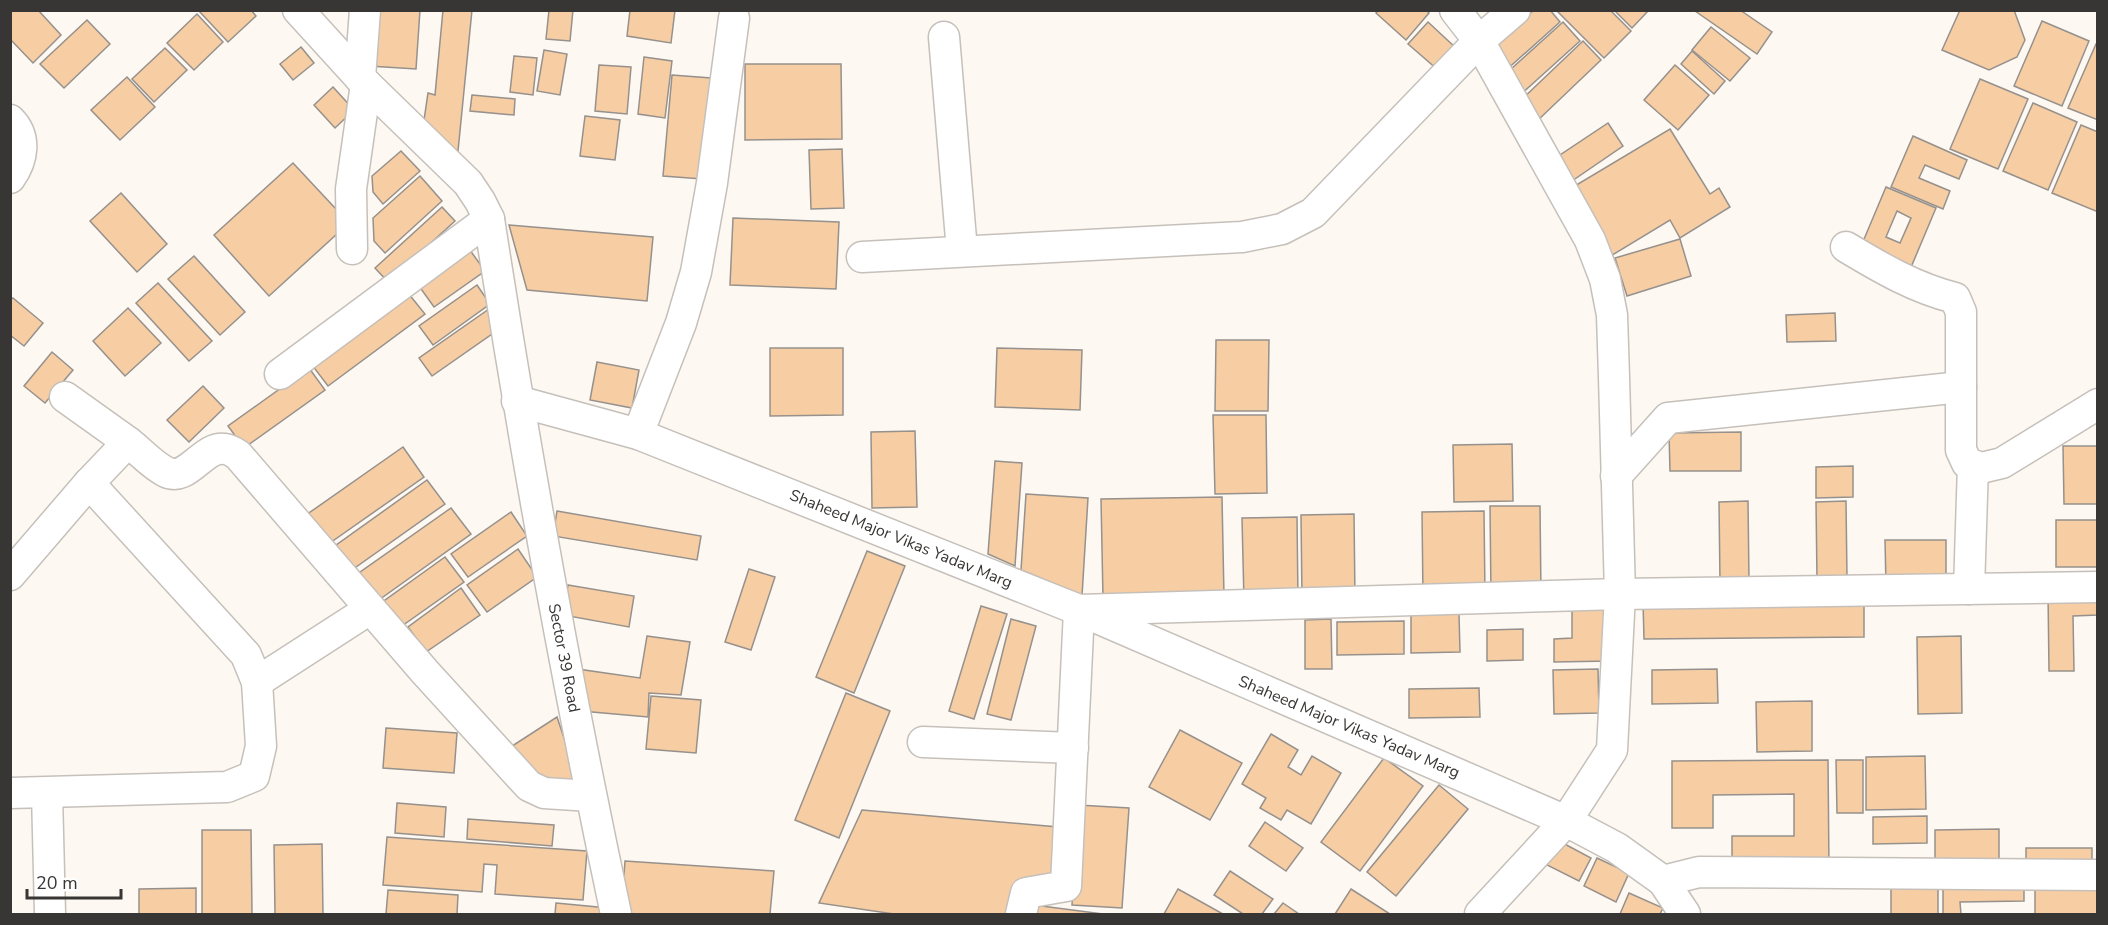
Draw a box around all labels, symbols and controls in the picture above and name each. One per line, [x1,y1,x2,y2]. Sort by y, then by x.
street label: Shaheed Major Vikas Yadav Marg [786,484,1016,594]
street label: Sector 39 Road [543,602,585,714]
street label: Shaheed Major Vikas Yadav Marg [1235,670,1463,784]
scale bar [27,862,122,900]
text: 20 m [36,871,78,895]

